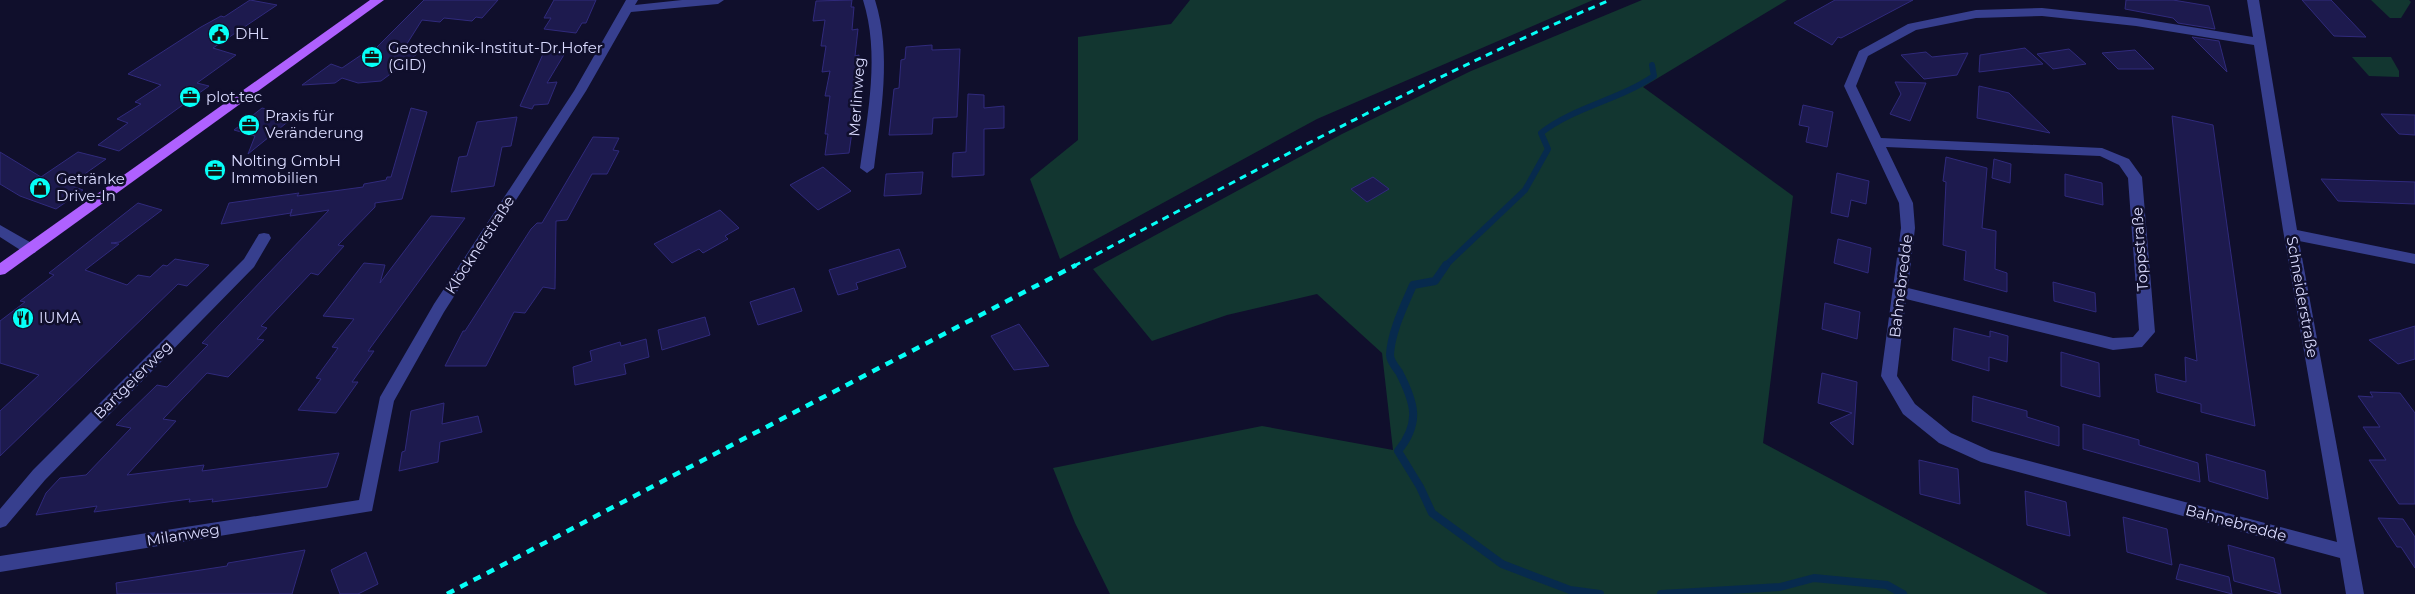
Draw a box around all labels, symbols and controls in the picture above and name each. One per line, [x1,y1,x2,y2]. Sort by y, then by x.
public building icon: DHL [207,22,231,46]
place label: DHL [235,24,269,43]
place label: Geotechnik-Institut-Dr.Hofer (GID) [388,38,603,74]
office icon: Geotechnik-Institut-Dr.Hofer (GID) [360,45,384,69]
street label: Merlinweg [844,57,869,137]
office icon: plot.tec [178,85,202,109]
place label: plot.tec [206,87,262,106]
place label: Praxis für Veränderung [265,106,364,142]
office icon: Praxis für Veränderung [237,113,261,137]
place label: Nolting GmbH Immobilien [231,151,341,187]
office icon: Nolting GmbH Immobilien [203,158,227,182]
place label: Getränke Drive-In [56,169,125,205]
shop icon: Getränke Drive-In [28,176,52,200]
street label: Klöcknerstraße [441,192,518,297]
street label: Toppstraße [2127,206,2152,292]
street label: Bahnebredde [1885,233,1916,339]
street label: Schneiderstraße [2282,235,2323,359]
restaurant icon: IUMA [11,306,35,330]
place label: IUMA [39,308,81,327]
street label: Bartgeierweg [89,336,176,423]
street label: Bahnebredde [2183,500,2289,545]
street label: Milanweg [145,519,221,550]

